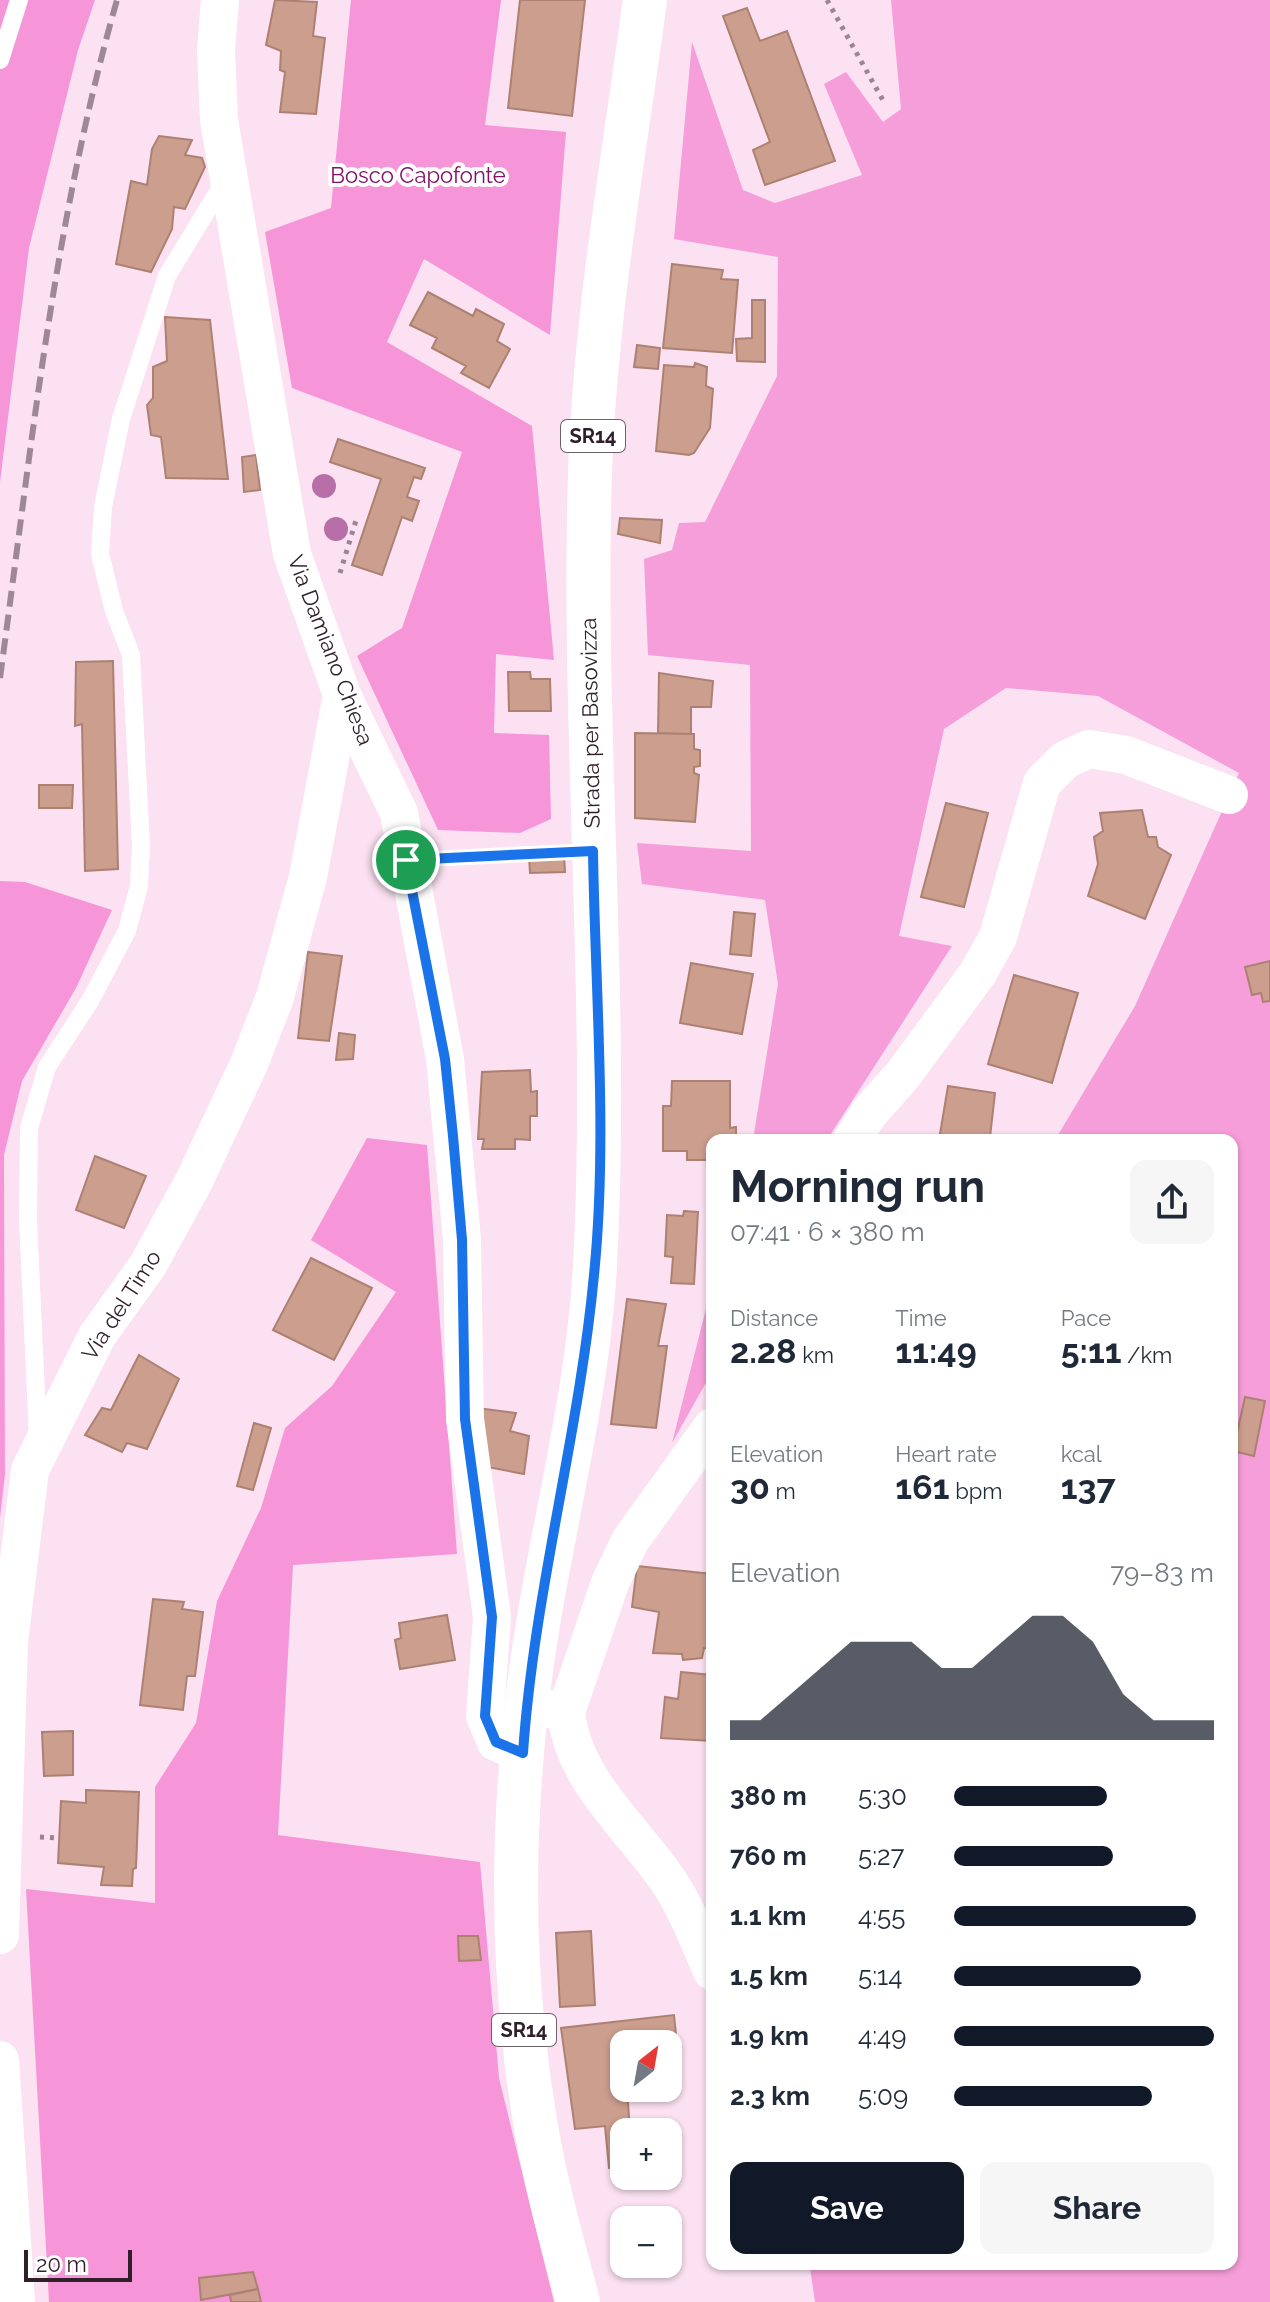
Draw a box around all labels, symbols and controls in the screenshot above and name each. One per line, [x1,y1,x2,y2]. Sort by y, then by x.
park label: Bosco Capofonte [330,162,506,188]
road number: SR14 [561,420,625,452]
street label: Via Damiano Chiesa [283,551,379,749]
street label: Strada per Basovizza [575,617,605,829]
pin [372,826,440,894]
icon: arrive [384,838,428,882]
button: share [1130,1160,1214,1244]
text: Morning run [730,1161,985,1212]
text: 07:41 · 6 × 380 m [730,1217,925,1247]
street label: Via del Timo [76,1245,166,1365]
text: Distance [730,1305,818,1331]
text: Time [895,1305,947,1331]
text: Pace [1061,1305,1111,1331]
text: 2.28 [730,1331,797,1371]
text: 11:49 [895,1331,977,1371]
text: 5:11 [1061,1331,1121,1371]
text: km [797,1342,834,1368]
text: /km [1121,1342,1172,1368]
text: Elevation [730,1441,823,1467]
text: Heart rate [895,1441,997,1467]
text: kcal [1061,1441,1102,1467]
text: 30 [730,1467,770,1507]
text: 161 [895,1467,950,1507]
text: 137 [1061,1467,1116,1507]
text: m [770,1478,796,1504]
text: bpm [950,1478,1003,1504]
text: Elevation [730,1558,840,1588]
text: 79–83 m [1110,1558,1214,1588]
text: 380 m [730,1781,807,1811]
text: 5:30 [858,1781,907,1811]
text: 760 m [730,1841,807,1871]
text: 5:27 [858,1841,905,1871]
text: 1.1 km [730,1901,807,1931]
text: 4:55 [858,1901,905,1931]
text: 1.5 km [730,1961,808,1991]
text: 5:14 [858,1961,902,1991]
road number: SR14 [492,2014,556,2046]
text: 1.9 km [730,2021,809,2051]
text: 4:49 [858,2021,907,2051]
north arrow [610,2030,682,2102]
map controls [610,2030,682,2278]
text: 2.3 km [730,2081,810,2111]
text: 5:09 [858,2081,908,2111]
button: + [610,2118,682,2190]
button: Save [730,2162,964,2254]
button: Share [980,2162,1214,2254]
button: − [610,2206,682,2278]
scale bar [24,2246,132,2282]
text: 20 m [36,2251,87,2277]

